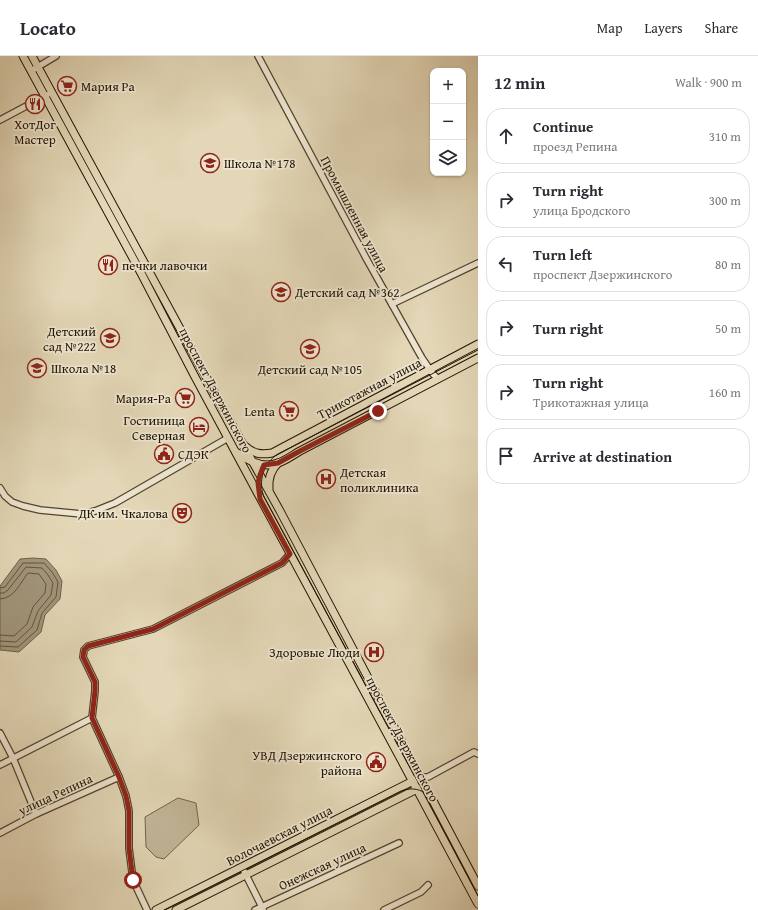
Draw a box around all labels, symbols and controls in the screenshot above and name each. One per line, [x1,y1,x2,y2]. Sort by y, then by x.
text: Locato [20,14,76,42]
text: Map [597,18,623,38]
text: Layers [645,18,683,38]
text: Share [705,18,738,38]
map controls [430,68,466,176]
button: + [430,68,466,104]
text: 12 min [494,70,545,95]
text: Walk · 900 m [675,73,742,92]
supermarket icon: Мария Ра [56,75,78,97]
place label: Мария Ра [81,77,136,96]
restaurant icon: ХотДог Мастер [24,93,46,115]
button: − [430,104,466,140]
place label: ХотДог Мастер [14,115,56,149]
text: Continue [533,116,594,137]
icon: ahead [495,125,517,147]
text: 310 m [709,127,741,146]
text: проезд Репина [533,137,618,156]
button: layers [430,140,466,176]
school or university icon: Школа №178 [199,152,221,174]
street label: Промышленная улица [316,153,394,276]
place label: Школа №178 [224,154,296,173]
text: Turn right [533,180,604,201]
icon: right [495,189,517,211]
text: 300 m [709,191,741,210]
text: улица Бродского [533,201,630,220]
text: Turn left [533,244,592,265]
icon: left [495,253,517,275]
restaurant icon: печки лавочки [97,254,119,276]
text: 80 m [715,255,741,274]
place label: печки лавочки [122,256,208,275]
text: проспект Дзержинского [533,265,672,284]
school or university icon: Детский сад №362 [270,281,292,303]
place label: Детский сад №362 [294,283,400,302]
icon: right [495,317,517,339]
text: Turn right [533,318,604,339]
text: 50 m [715,319,741,338]
place label: Детский сад №222 [43,322,96,356]
street label: проспект Дзержинского [174,324,257,457]
school or university icon: Детский сад №222 [99,327,121,349]
school or university icon: Детский сад №105 [299,338,321,360]
street label: Трикотажная улица [314,353,425,424]
school or university icon: Школа №18 [26,357,48,379]
place label: Школа №18 [51,359,116,378]
place label: Детский сад №105 [257,360,362,379]
text: Turn right [533,372,604,393]
icon: right [495,381,517,403]
text: 160 m [709,383,741,402]
supermarket icon: Мария-Ра [174,387,196,409]
place label: Мария-Ра [116,389,172,408]
text: Трикотажная улица [533,393,649,412]
supermarket icon: Lenta [278,400,300,422]
place label: Lenta [245,402,276,421]
route end [369,402,387,420]
place label: Гостиница Северная [123,411,186,445]
hotel icon: Гостиница Северная [188,416,210,438]
public building icon: СДЭК [153,443,175,465]
place label: СДЭК [178,445,209,464]
icon: arrive [495,445,517,467]
text: Arrive at destination [533,446,672,467]
place label: Детская поликлиника [339,463,420,497]
hospital icon: Детская поликлиника [315,468,337,490]
theatre icon: ДК им. Чкалова [171,502,193,524]
place label: ДК им. Чкалова [78,504,169,523]
hospital icon: Здоровые Люди [363,641,385,663]
place label: Здоровые Люди [269,643,360,662]
street label: проспект Дзержинского [361,673,444,806]
place label: УВД Дзержинского района [252,746,363,780]
public building icon: УВД Дзержинского района [365,751,387,773]
street label: улица Репина [14,769,96,820]
street label: Волочаевская улица [223,800,336,870]
street label: Онежская улица [275,838,370,895]
route start [124,871,142,889]

